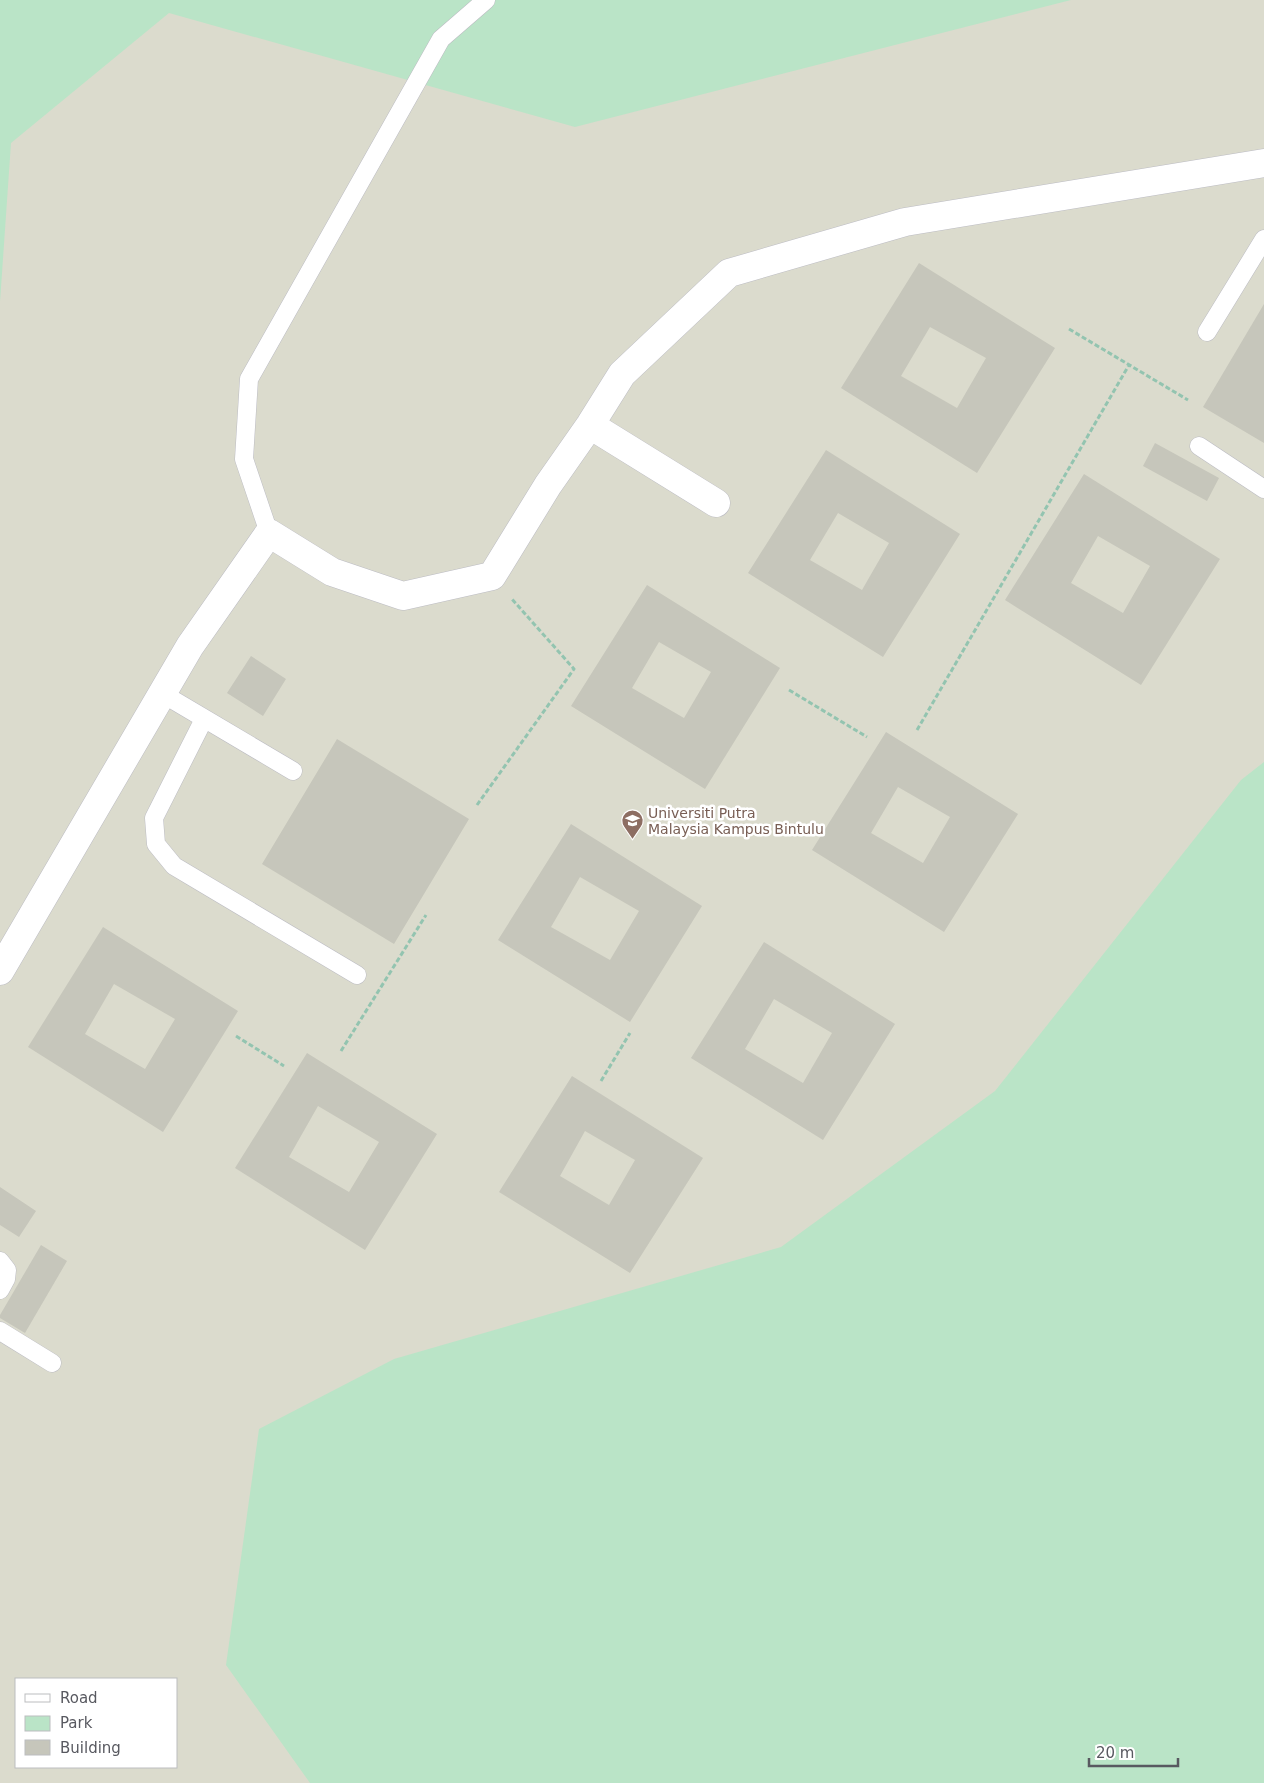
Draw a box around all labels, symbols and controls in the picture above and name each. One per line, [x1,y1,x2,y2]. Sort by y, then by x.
place label: Universiti Putra Malaysia Kampus Bintulu [648,805,824,837]
school or university icon: Universiti Putra Malaysia Kampus Bintulu [620,809,644,840]
legend [15,1678,178,1768]
text: Road [60,1689,98,1707]
text: Park [60,1714,93,1732]
scale bar [1089,1736,1178,1768]
text: Building [60,1739,121,1757]
text: 20 m [1096,1744,1134,1762]

